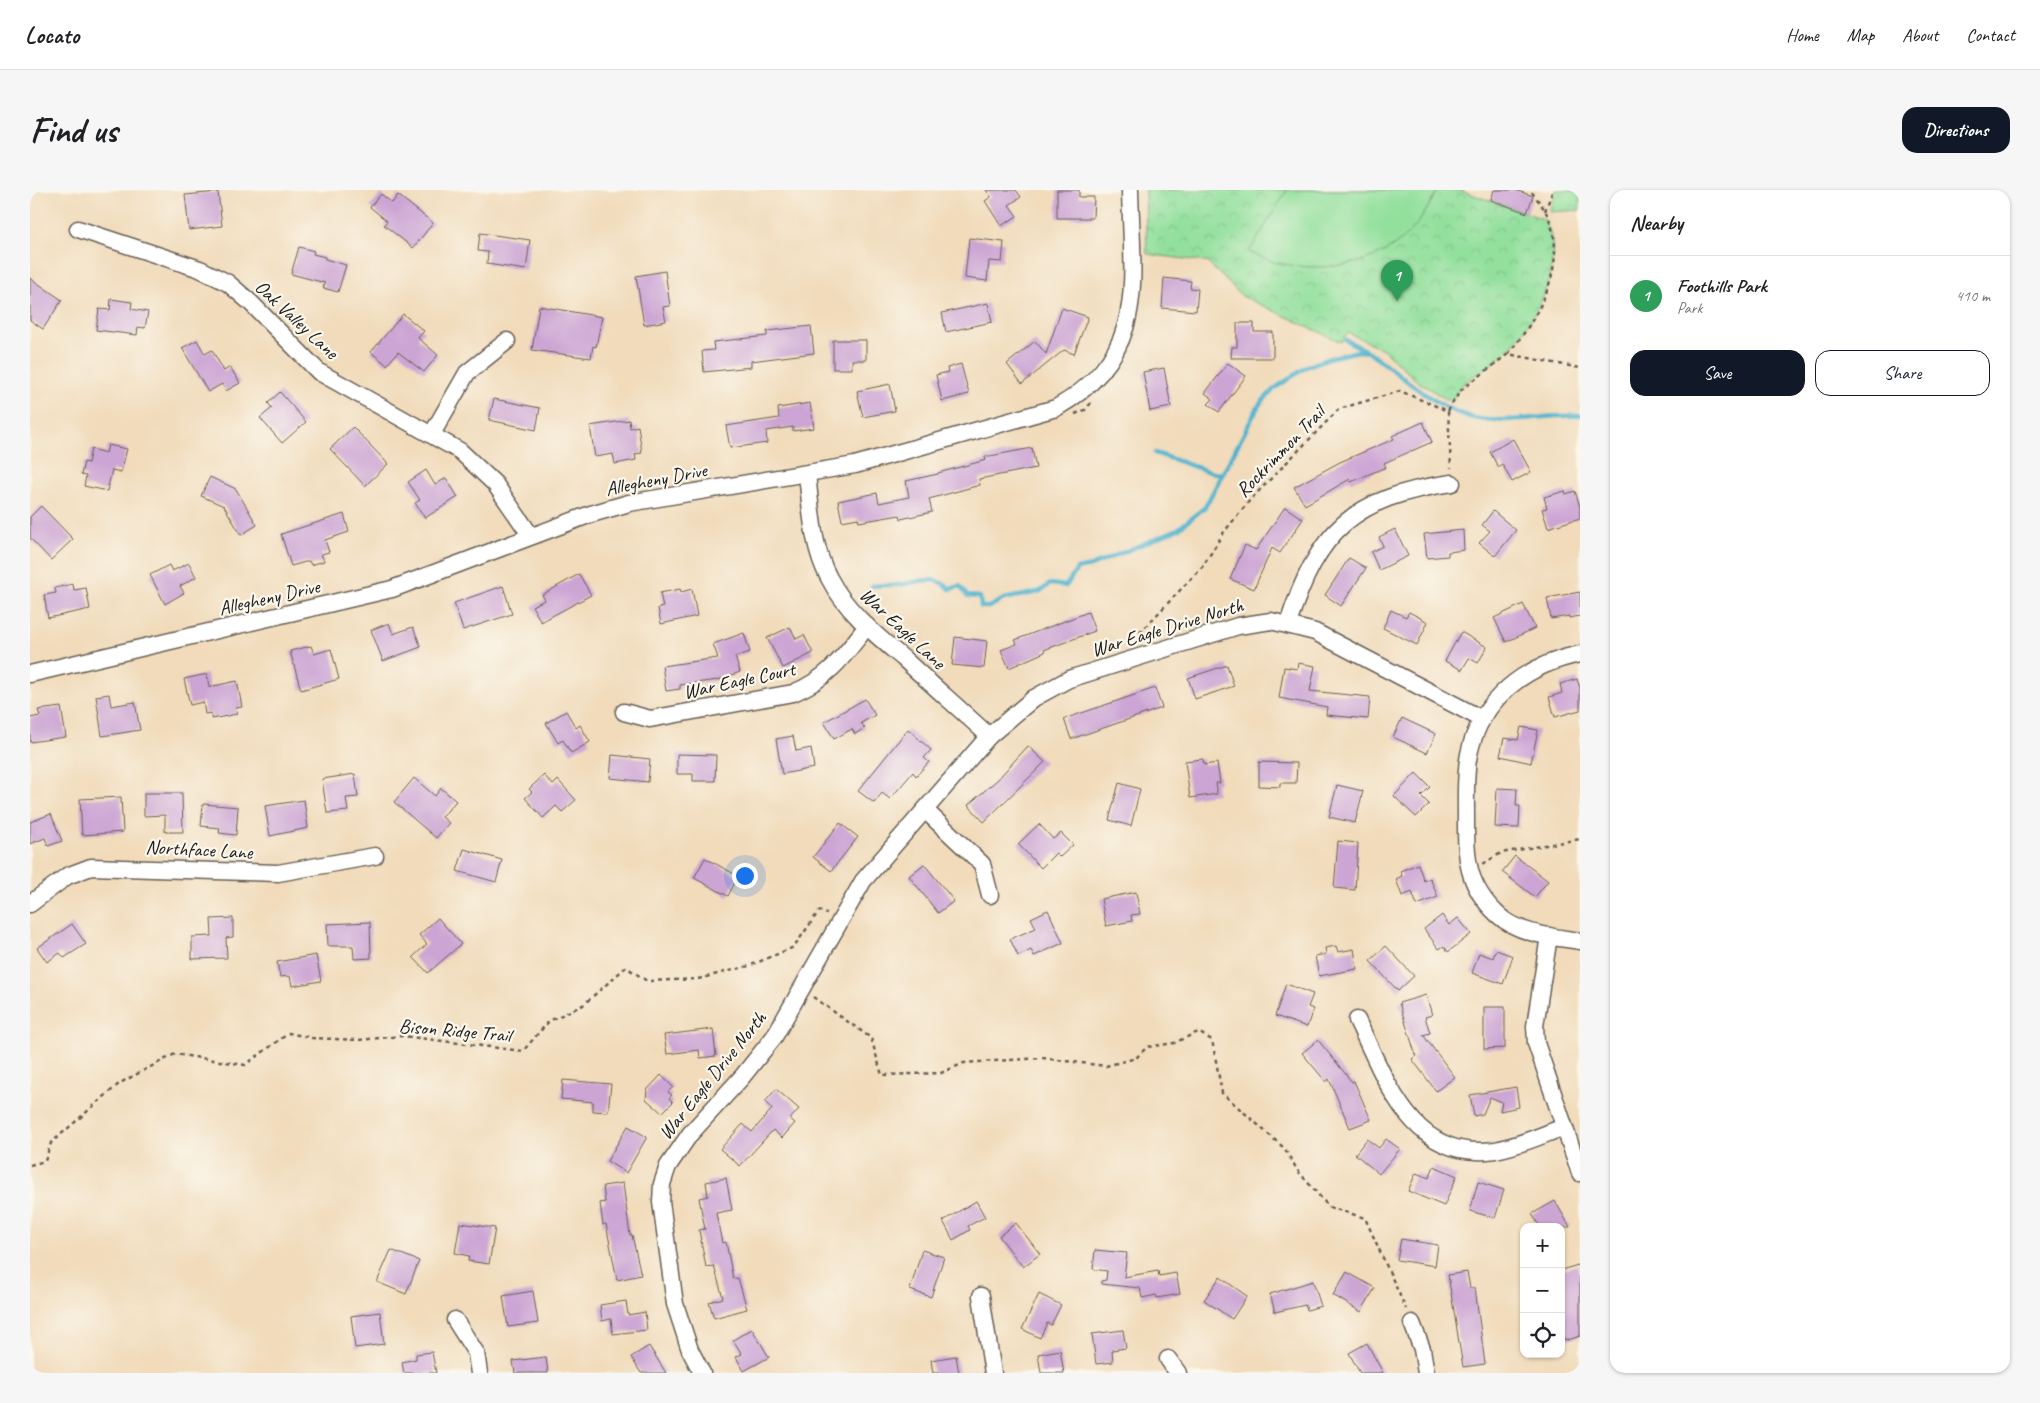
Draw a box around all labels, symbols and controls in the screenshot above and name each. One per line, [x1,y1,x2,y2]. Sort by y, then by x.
text: Locato [25,20,79,50]
text: Home [1786,24,1819,46]
text: Map [1847,24,1874,46]
text: About [1902,24,1938,46]
text: Contact [1966,24,2015,46]
button: Directions [1902,107,2010,153]
text: Find us [30,108,117,153]
text: Nearby [1630,210,1683,236]
pin: 1 [1381,260,1413,301]
street label: Oak Valley Lane [250,274,345,365]
text: Foothills Park [1677,274,1767,298]
text: 1 [1642,286,1650,306]
text: 410 m [1956,286,1990,306]
text: Park [1677,298,1702,318]
button: Save [1630,350,1805,396]
button: Share [1815,350,1990,396]
street label: Rockrimmon Trail [1230,398,1333,502]
street label: Allegheny Drive [603,457,710,502]
street label: Allegheny Drive [216,573,323,621]
street label: War Eagle Lane [855,582,952,675]
street label: War Eagle Drive North [1088,592,1247,662]
street label: War Eagle Court [681,656,799,704]
street label: Northface Lane [145,834,254,865]
your location [732,863,758,889]
street label: War Eagle Drive North [653,1005,772,1144]
street label: Bison Ridge Trail [398,1013,516,1048]
map controls [1520,1223,1565,1358]
button: + [1520,1223,1565,1268]
button: − [1520,1268,1565,1313]
button: locate [1520,1313,1565,1358]

